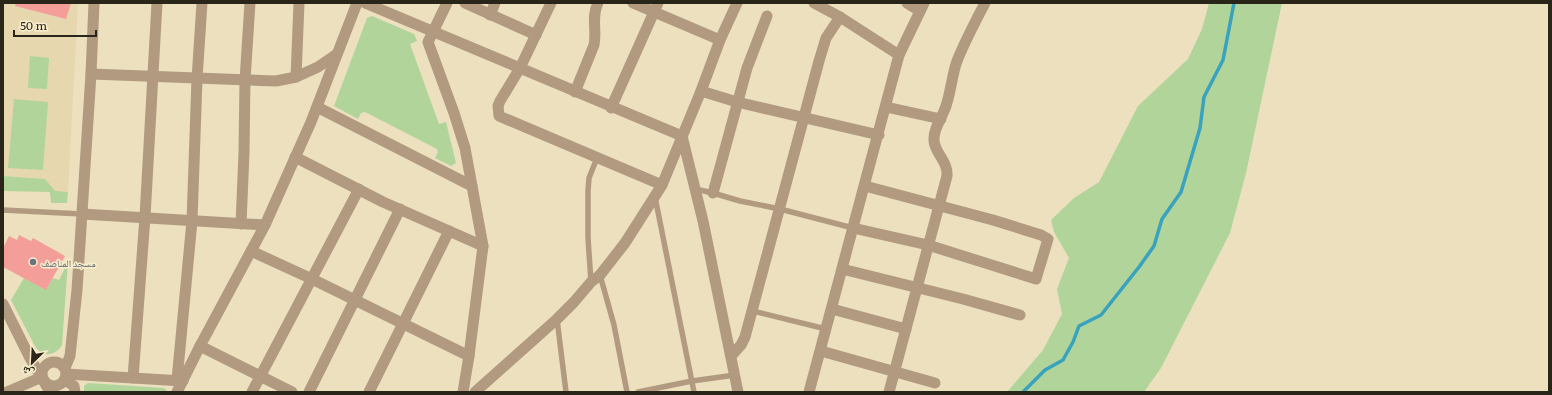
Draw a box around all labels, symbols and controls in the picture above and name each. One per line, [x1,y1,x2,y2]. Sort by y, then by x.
scale bar [14,12,96,38]
text: 50 m [20,16,47,34]
place label: مسجد المناصف [41,255,96,270]
marker: مسجد المناصف [28,257,38,267]
north arrow [12,343,52,383]
text: ش [19,362,37,383]

